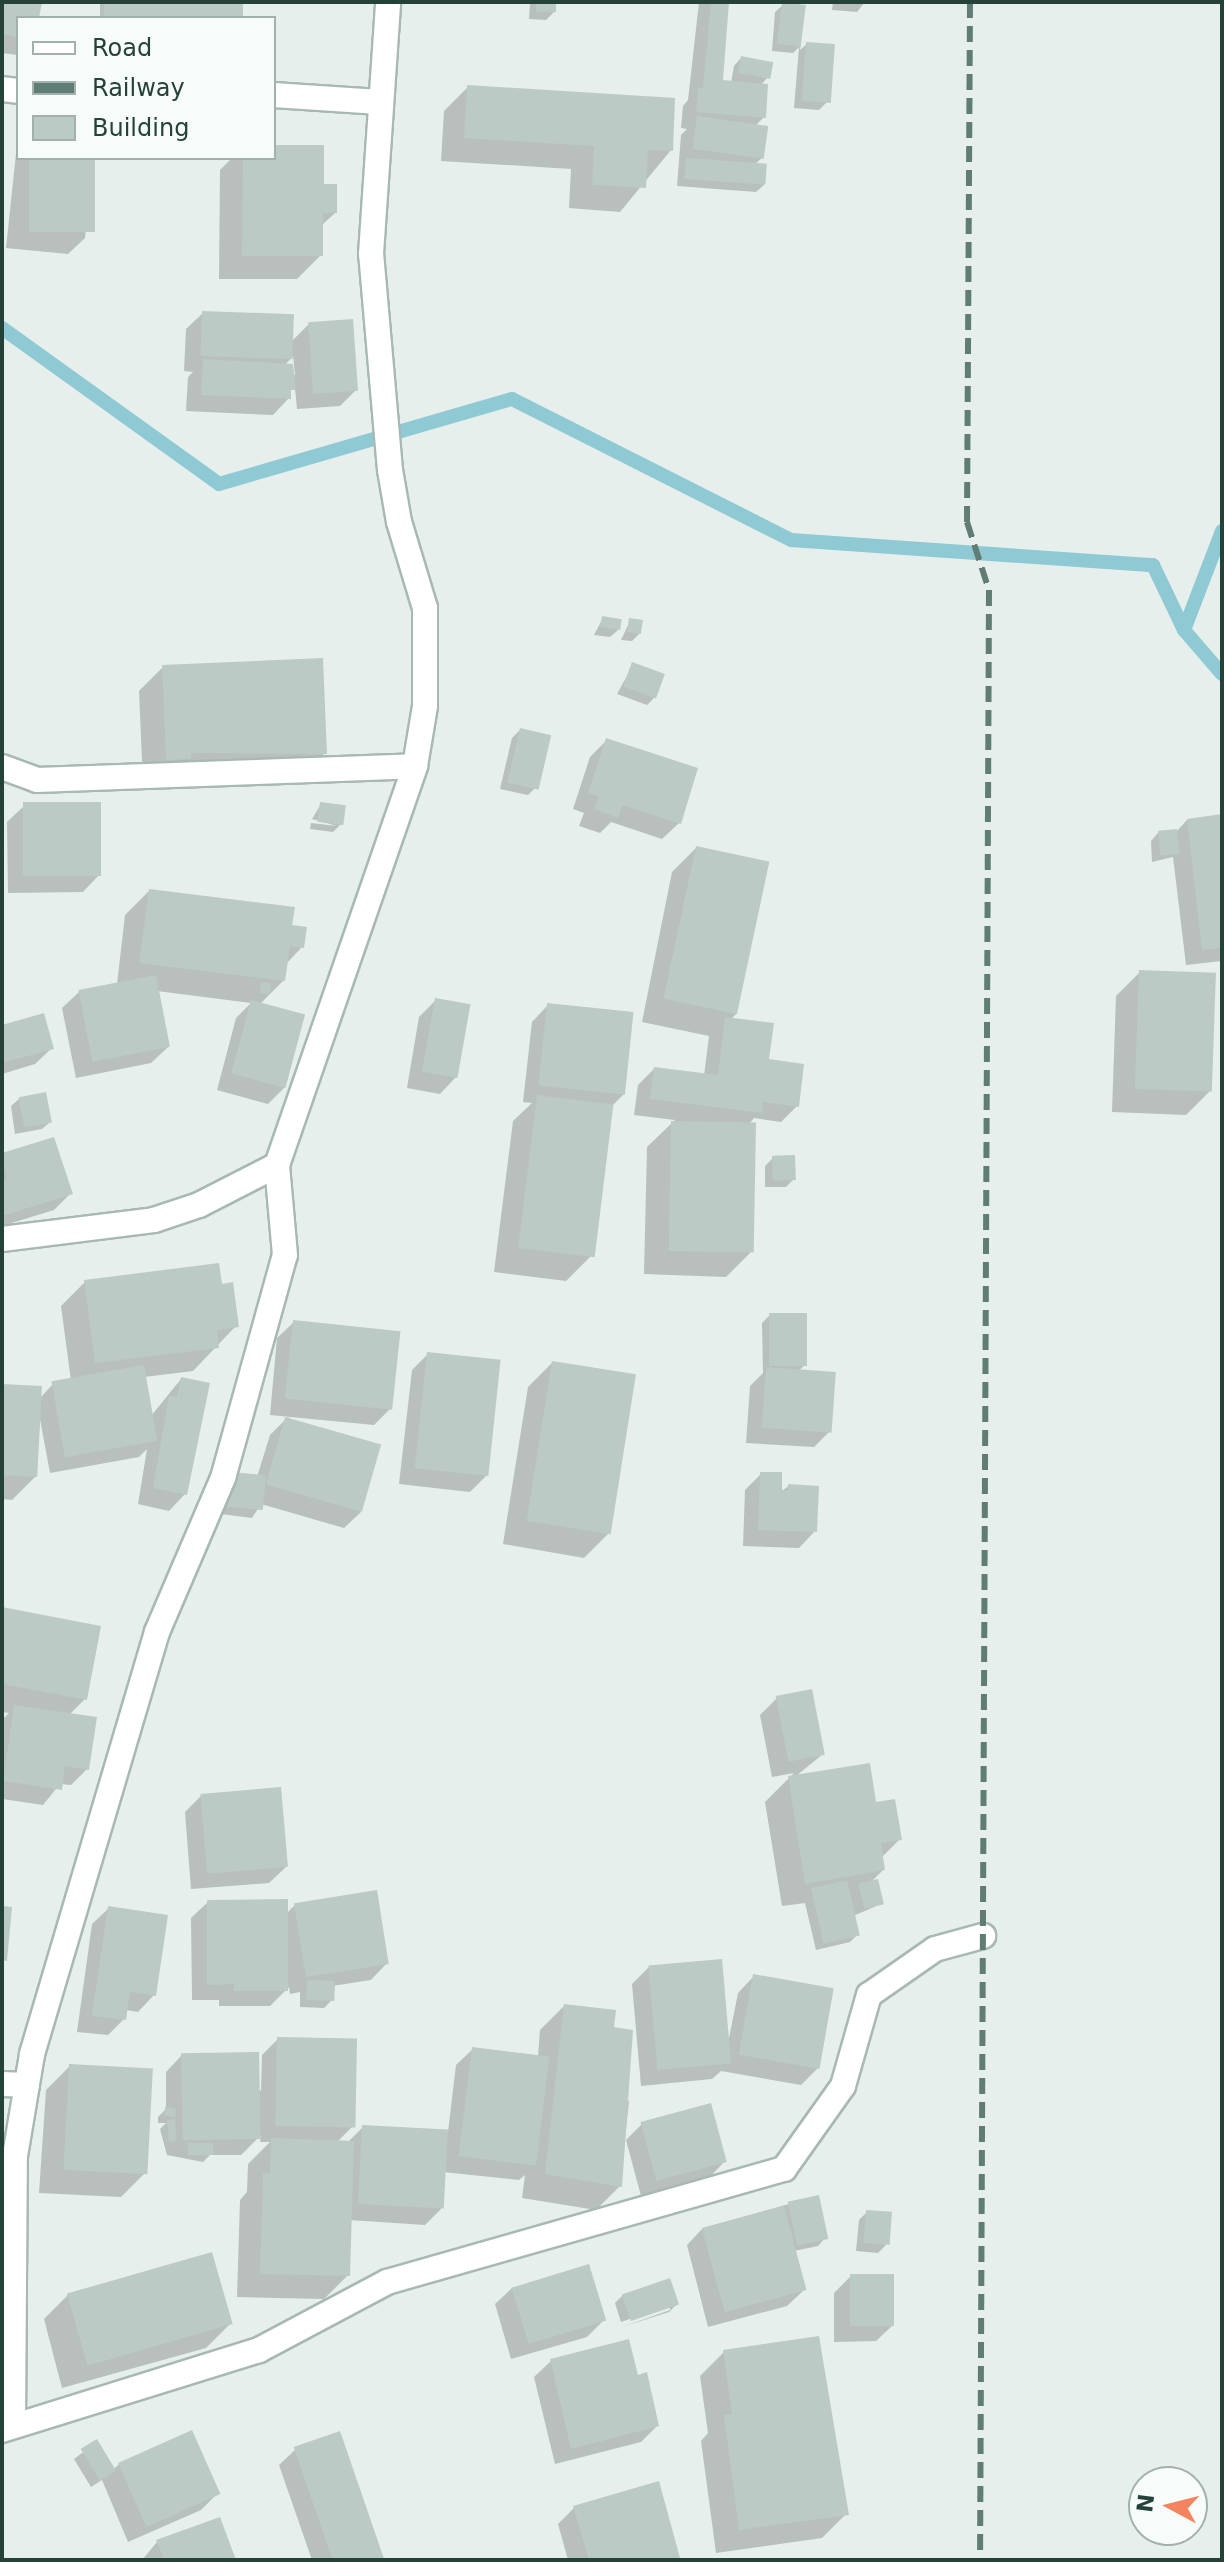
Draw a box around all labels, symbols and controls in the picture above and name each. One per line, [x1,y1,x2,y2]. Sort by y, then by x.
legend [16,16,276,160]
text: Road [92,34,152,62]
text: Railway [92,74,185,102]
text: Building [92,114,189,142]
north arrow [1128,2466,1208,2546]
text: N [1132,2493,1159,2514]

